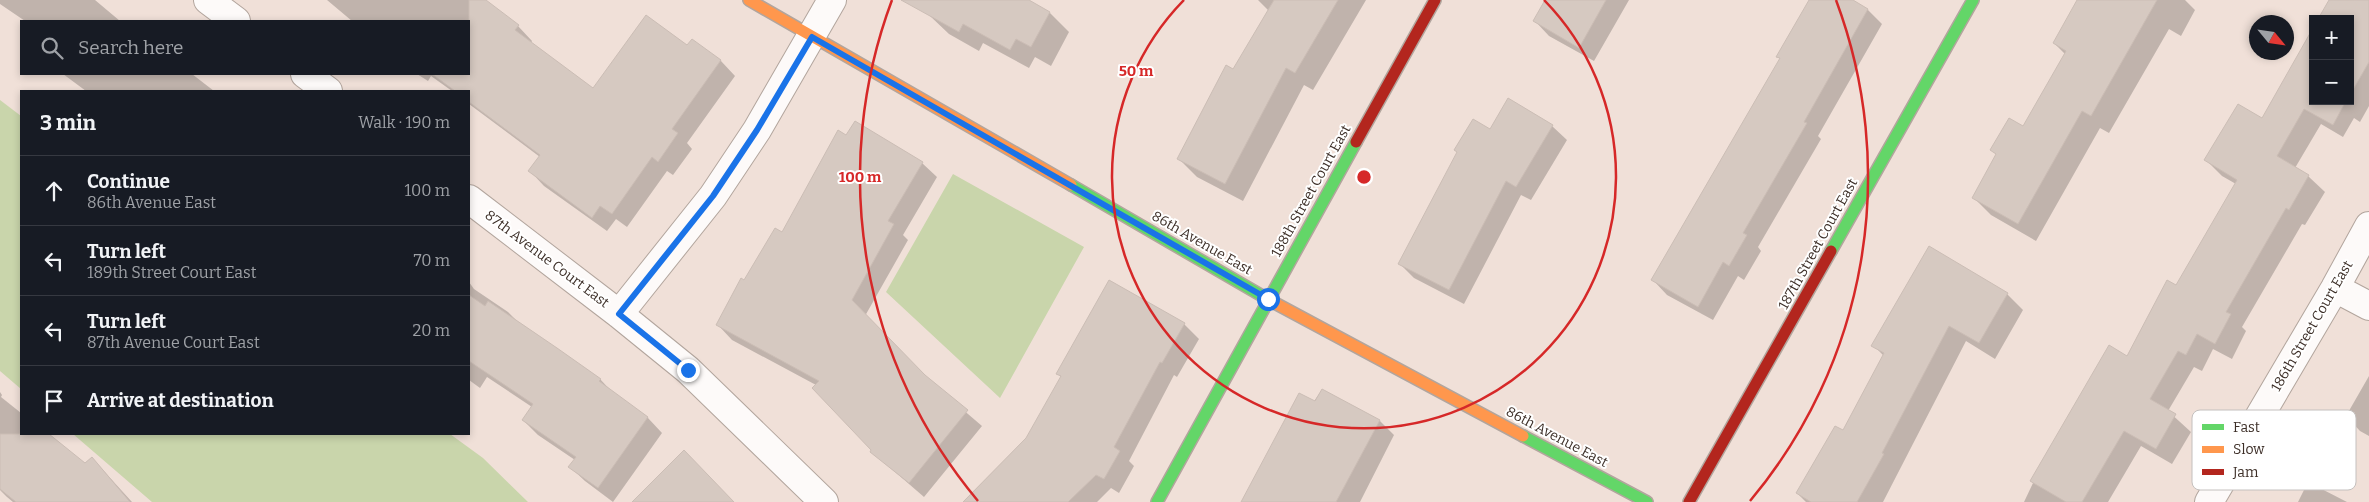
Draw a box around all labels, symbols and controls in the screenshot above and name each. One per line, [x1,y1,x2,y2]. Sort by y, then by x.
north arrow [2249,15,2294,60]
map controls [2309,15,2354,105]
button: + [2309,15,2354,60]
search box [20,20,470,75]
icon: search [38,34,66,62]
text: Search here [78,36,183,59]
button: − [2309,60,2354,105]
text: 50 m [1119,62,1154,80]
text: 3 min [40,110,96,136]
text: Walk · 190 m [358,113,450,132]
street label: 188th Street Court East [1268,122,1354,260]
text: 100 m [839,168,882,186]
centre of rings [1355,168,1373,186]
text: Continue [87,170,170,193]
street label: 187th Street Court East [1775,176,1861,312]
icon: ahead [40,177,68,205]
text: 100 m [405,181,450,200]
text: 86th Avenue East [87,193,216,212]
street label: 87th Avenue Court East [482,207,612,311]
street label: 86th Avenue East [1149,207,1255,279]
text: Turn left [87,240,166,263]
icon: left [40,247,68,275]
text: 70 m [414,251,450,270]
street label: 186th Street Court East [2268,258,2356,394]
text: 189th Street Court East [87,263,257,282]
route start [1257,288,1280,311]
text: Turn left [87,310,166,333]
icon: left [40,317,68,345]
text: 20 m [413,321,450,340]
text: 87th Avenue Court East [87,333,260,352]
route end [677,359,700,382]
icon: arrive [40,387,68,415]
text: Arrive at destination [87,389,274,412]
street label: 86th Avenue East [1503,403,1611,471]
legend [2192,410,2356,490]
text: Fast [2233,419,2260,436]
text: Slow [2233,441,2265,458]
text: Jam [2232,464,2259,481]

